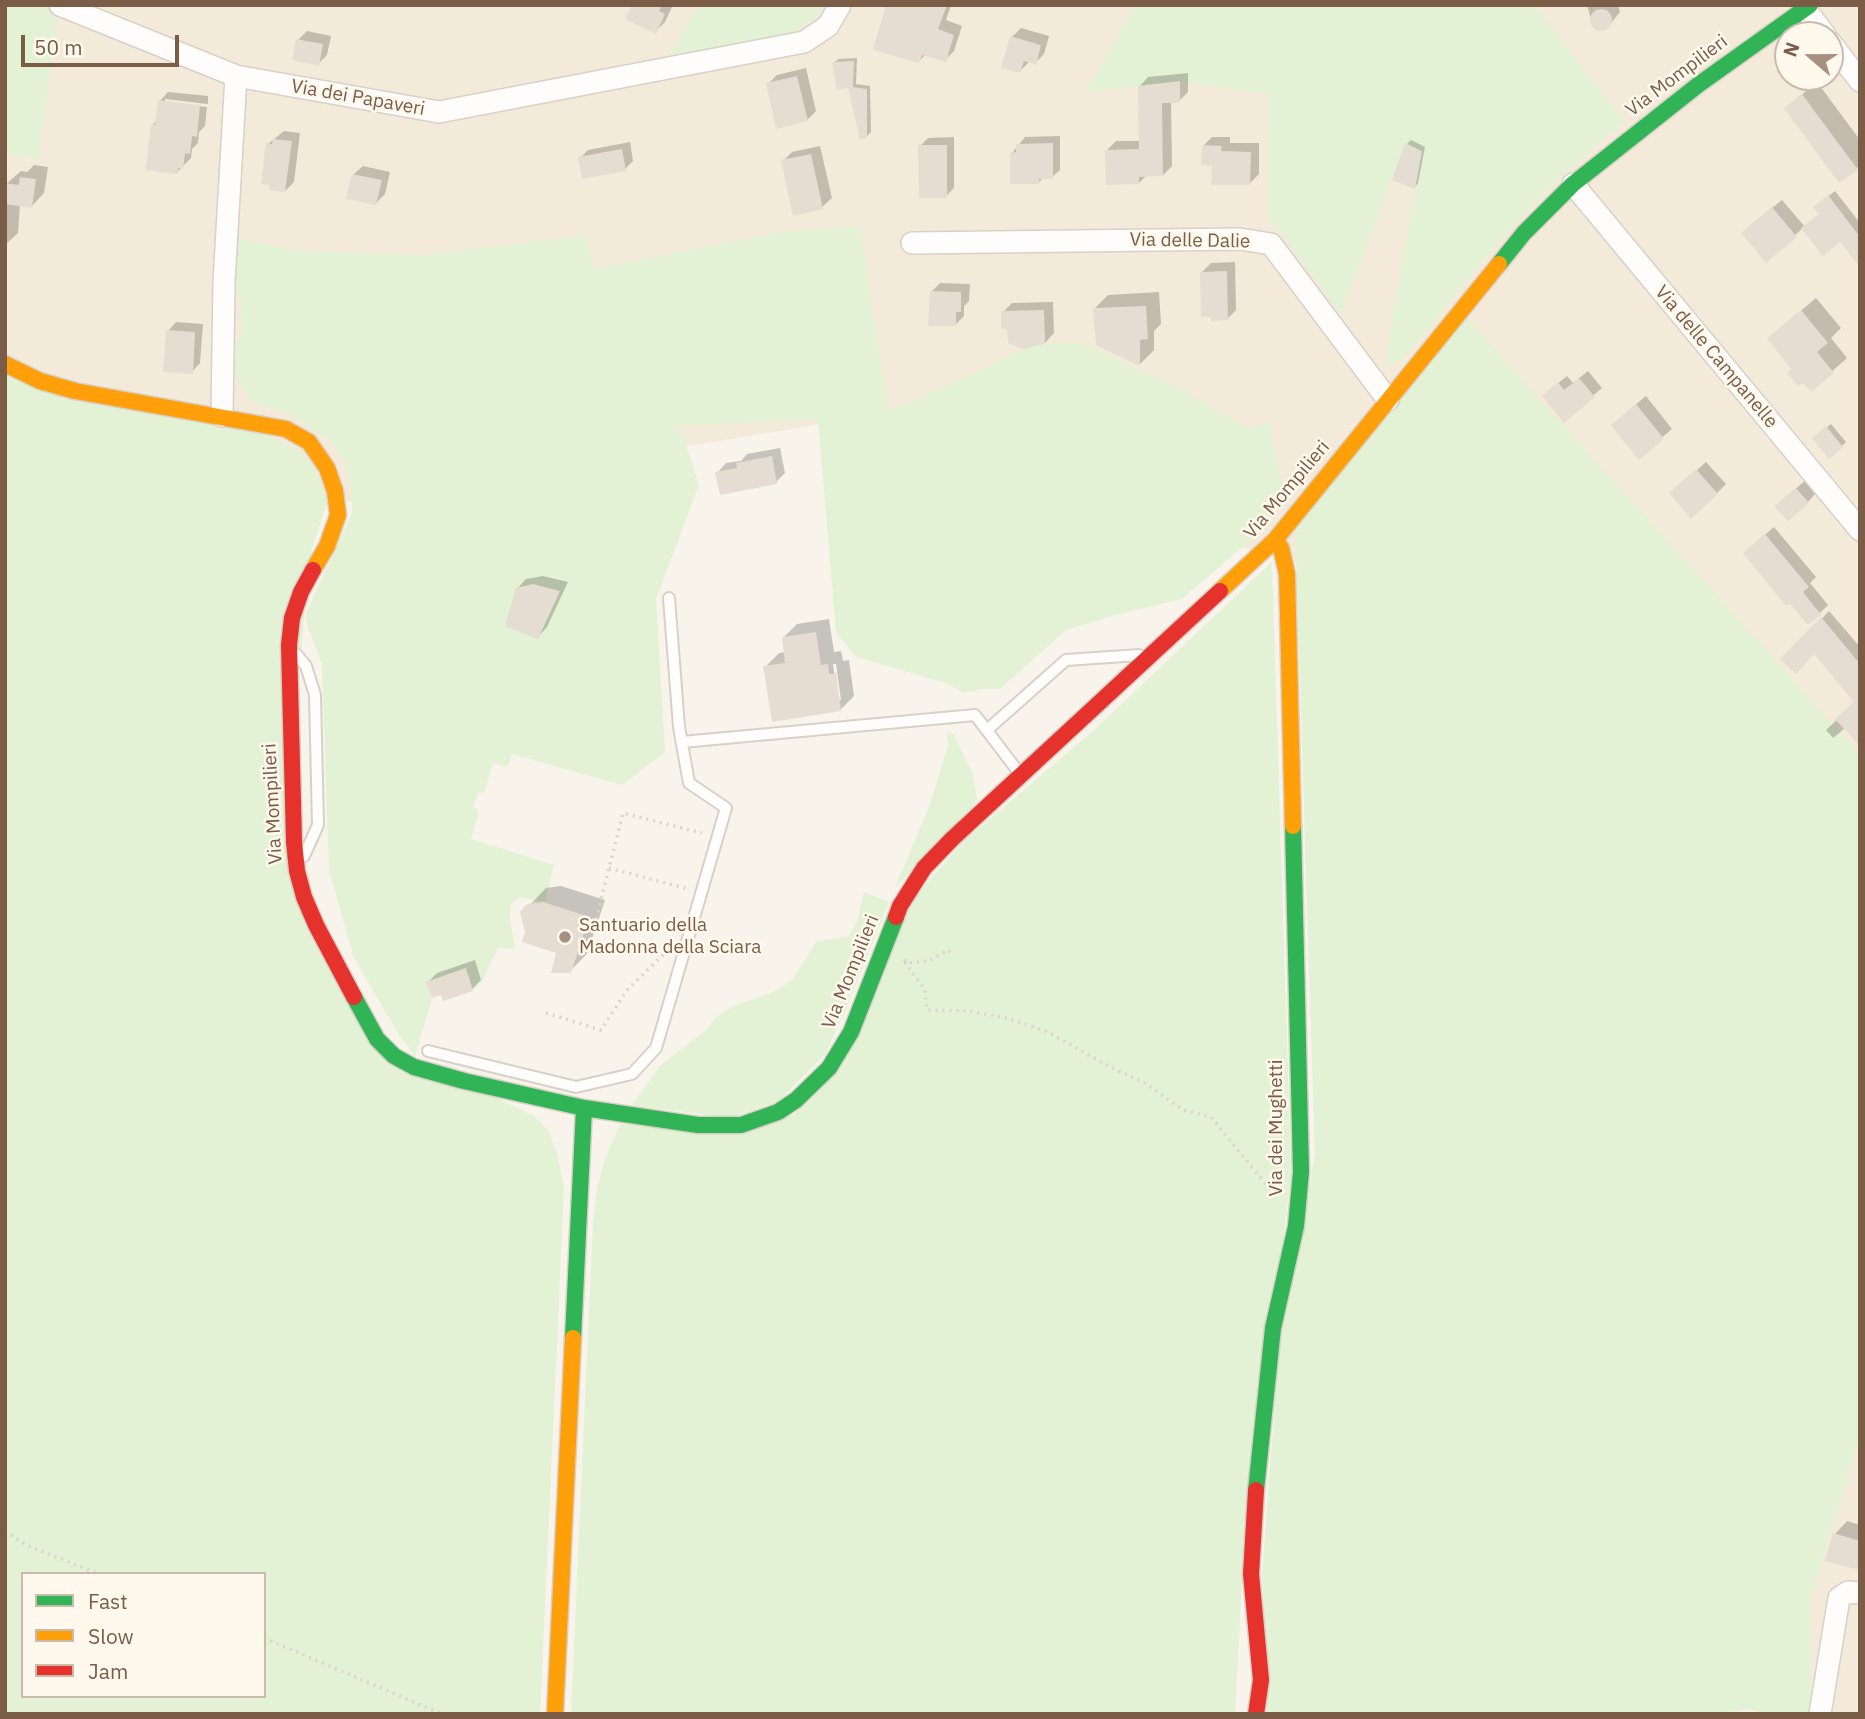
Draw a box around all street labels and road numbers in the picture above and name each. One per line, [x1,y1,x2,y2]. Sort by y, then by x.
street label: Via Mompilieri [1622,30,1732,122]
street label: Via dei Papaveri [289,75,427,121]
street label: Via delle Dalie [1129,229,1251,253]
street label: Via delle Campanelle [1650,281,1782,433]
street label: Via Mompilieri [1239,436,1335,544]
street label: Via Mompilieri [258,743,288,865]
street label: Via Mompilieri [818,911,884,1033]
street label: Via dei Mughetti [1266,1059,1288,1197]

